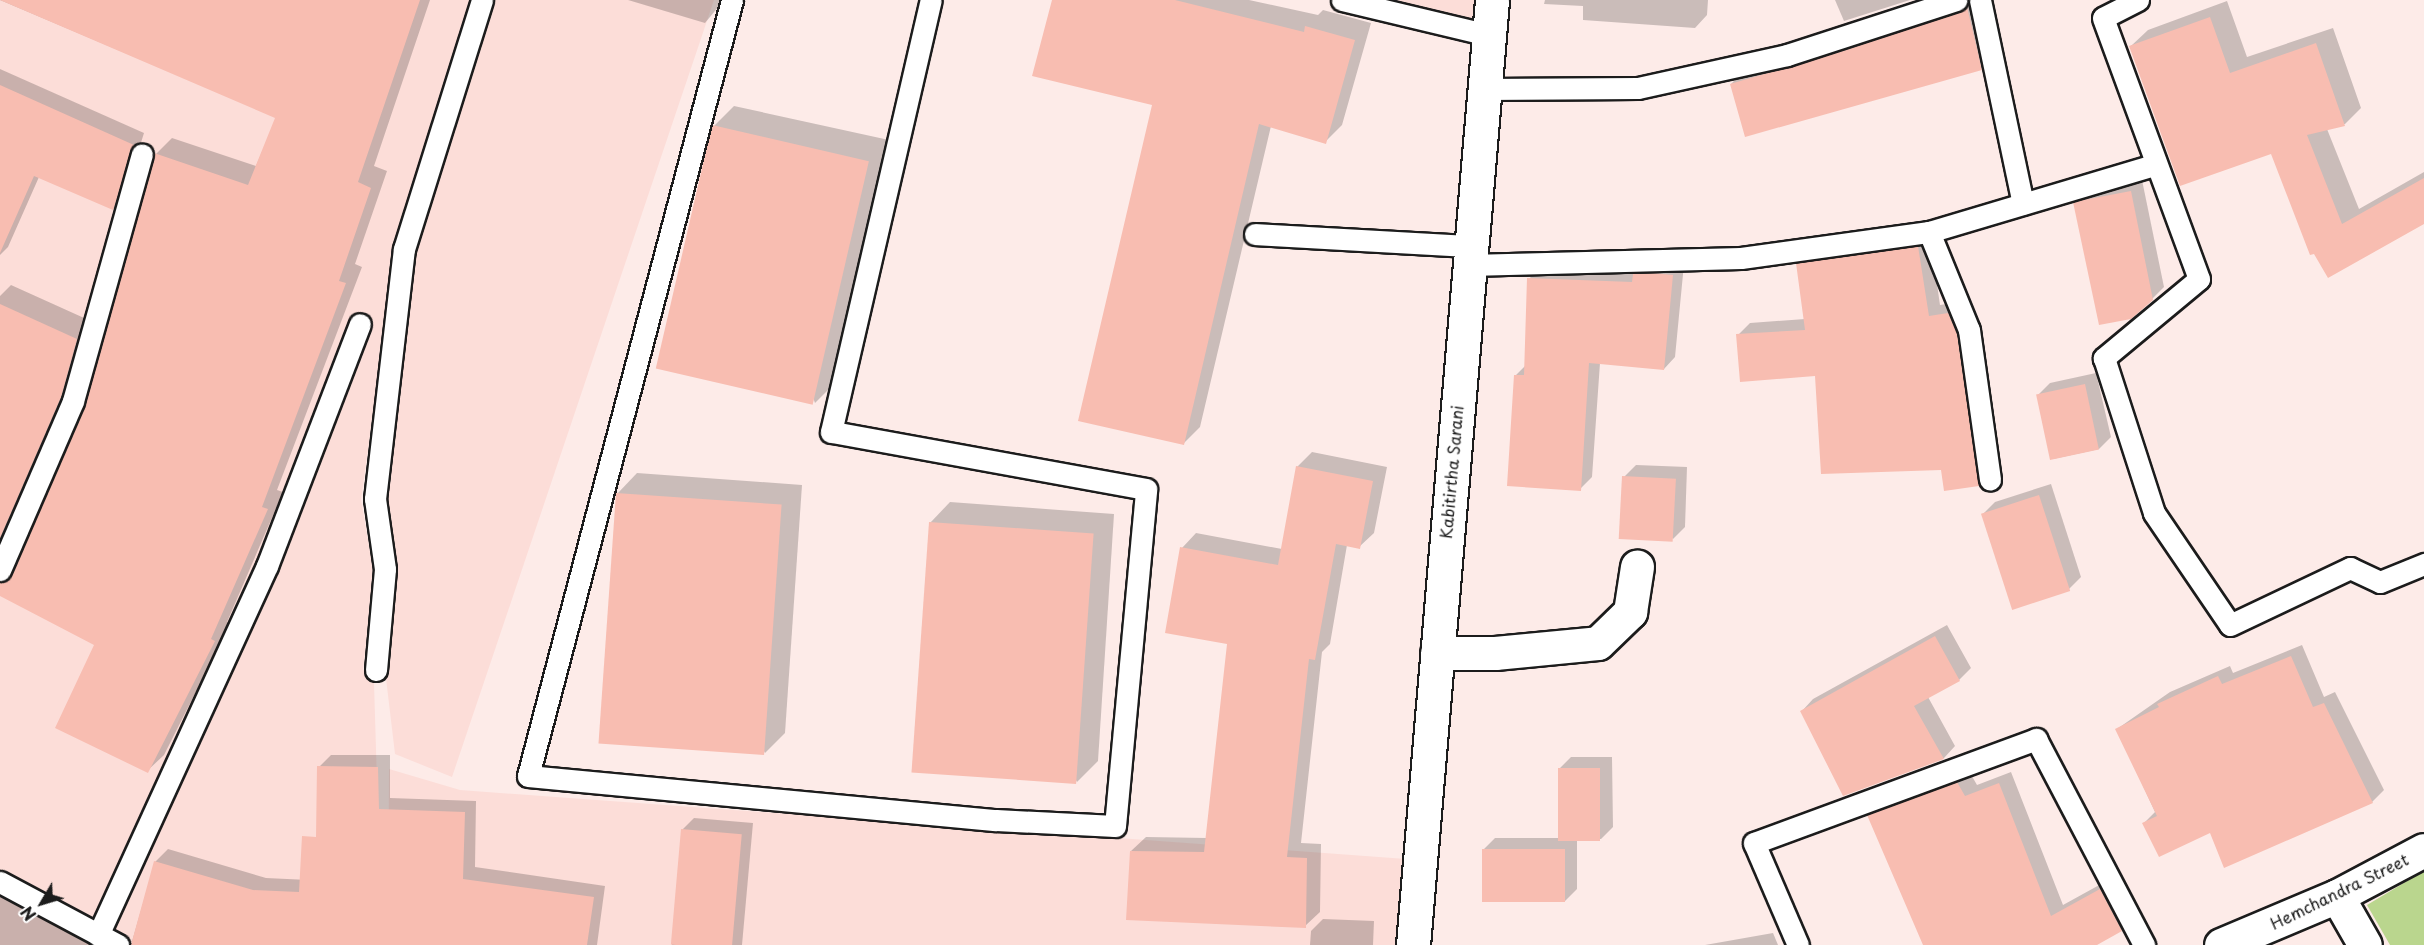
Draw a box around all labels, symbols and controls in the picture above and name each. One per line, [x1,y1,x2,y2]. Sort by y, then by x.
street label: Kabitirtha Sarani [1436,405,1466,539]
street label: Hemchandra Street [2266,849,2412,933]
north arrow [12,873,72,933]
text: N [14,902,41,926]

